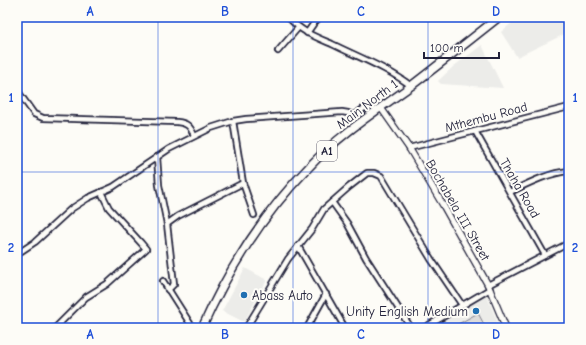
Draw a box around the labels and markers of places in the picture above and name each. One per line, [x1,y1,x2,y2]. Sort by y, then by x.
place label: Abass Auto [252,288,313,303]
marker: Abass Auto [239,290,249,300]
place label: Unity English Medium [346,304,468,319]
marker: Unity English Medium [471,306,481,316]

